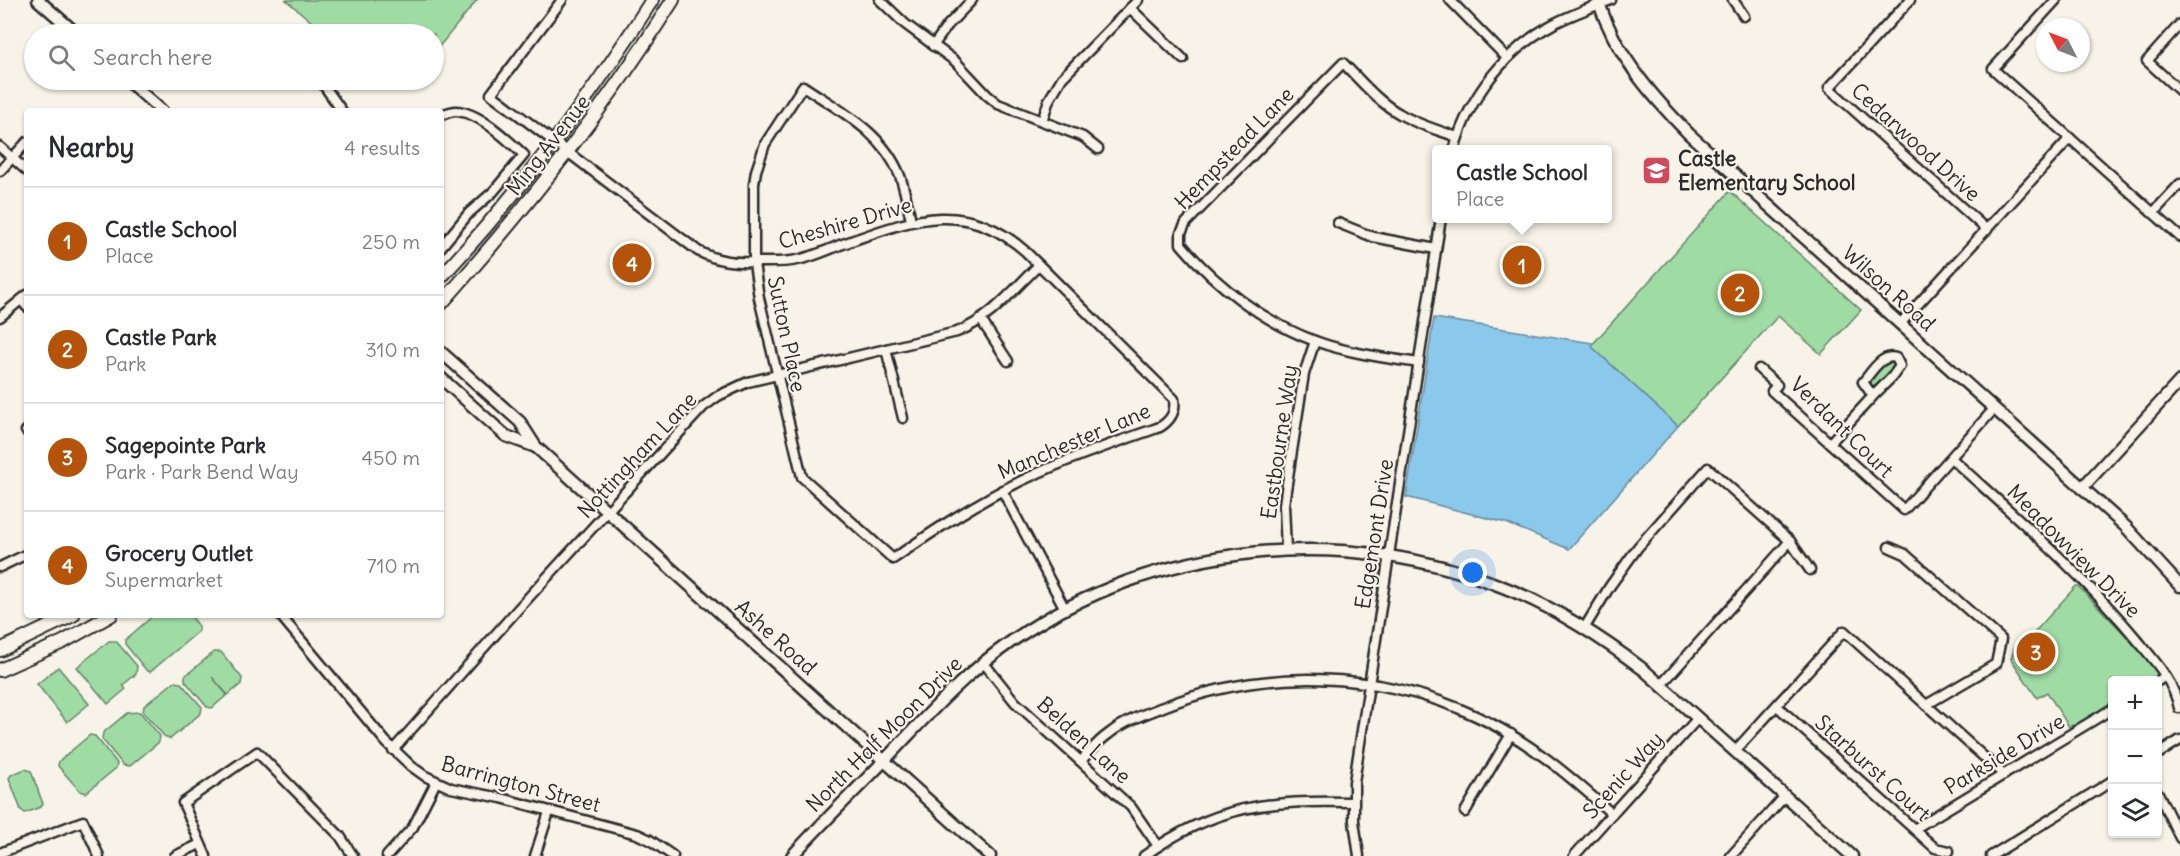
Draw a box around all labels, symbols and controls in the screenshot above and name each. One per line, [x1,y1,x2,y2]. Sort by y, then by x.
north arrow [2036,18,2090,72]
search box [24,24,444,90]
icon: search [45,41,78,74]
text: Search here [93,43,212,71]
street label: Cedarwood Drive [1846,77,1986,207]
street label: Hempstead Lane [1169,81,1299,215]
street label: Ming Avenue [500,89,596,201]
text: Nearby [48,131,134,164]
text: 4 results [344,135,420,160]
popup [1432,145,1612,223]
place label: Castle Elementary School [1678,145,1855,196]
school or university icon: Castle Elementary School [1641,154,1673,186]
text: Castle School [1456,158,1588,186]
text: Place [1456,186,1504,211]
street label: Cheshire Drive [775,191,915,255]
text: Castle School [105,215,237,243]
text: 1 [64,229,71,254]
text: 250 m [362,229,420,254]
street label: Wilson Road [1837,239,1941,337]
pin: 4 [612,240,652,286]
pin: 1 [1502,242,1541,288]
text: Place [105,243,153,268]
pin: 2 [1720,270,1760,316]
street label: Sutton Place [762,274,812,394]
text: Castle Park [105,323,217,351]
text: 2 [62,337,73,362]
text: 310 m [365,337,420,362]
text: Park [105,351,146,376]
street label: Eastbourne Way [1255,363,1303,521]
street label: Verdant Court [1785,371,1899,483]
street label: Nottingham Lane [572,386,702,524]
street label: Manchester Lane [994,397,1154,485]
text: Sagepointe Park [105,431,266,459]
text: 3 [62,445,73,470]
text: 450 m [361,445,420,470]
street label: Edgemont Drive [1349,457,1399,611]
text: Park · Park Bend Way [105,459,299,484]
street label: Meadowview Drive [2001,478,2147,624]
text: Grocery Outlet [105,539,253,567]
text: 4 [62,553,73,578]
text: 710 m [367,553,420,578]
your location [1458,558,1487,587]
text: Supermarket [105,567,223,592]
street label: Ashe Road [730,593,822,681]
pin: 3 [2016,630,2056,674]
street label: North Half Moon Drive [800,650,968,818]
map controls [2108,676,2162,838]
button: + [2108,676,2162,730]
street label: Belden Lane [1031,691,1137,789]
street label: Parkside Drive [1939,707,2069,801]
street label: Starburst Court [1810,709,1936,827]
street label: Scenic Way [1577,726,1669,824]
button: − [2108,730,2162,784]
street label: Barrington Street [439,750,603,818]
button: layers [2108,784,2162,838]

